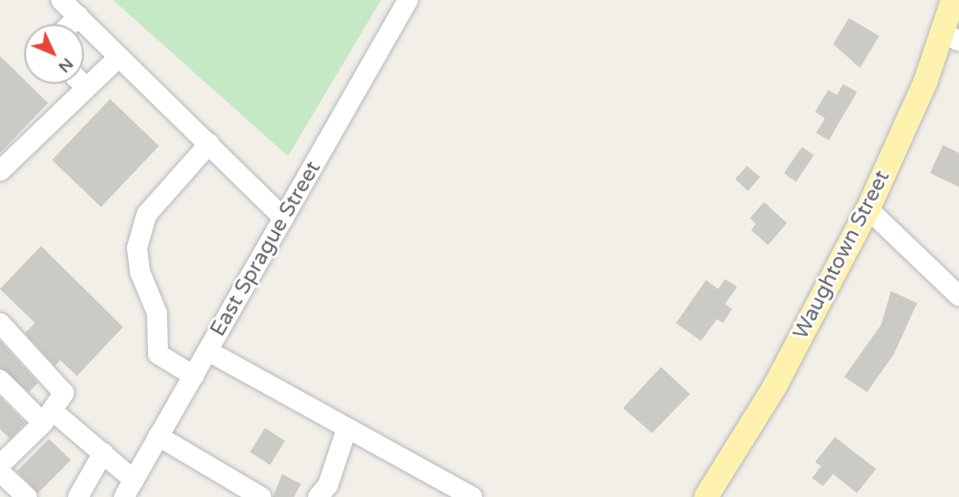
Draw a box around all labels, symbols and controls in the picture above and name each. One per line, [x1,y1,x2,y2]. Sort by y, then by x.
north arrow [24,24,84,84]
text: N [54,54,77,77]
street label: East Sprague Street [206,157,326,341]
street label: Waughtown Street [789,166,895,344]

